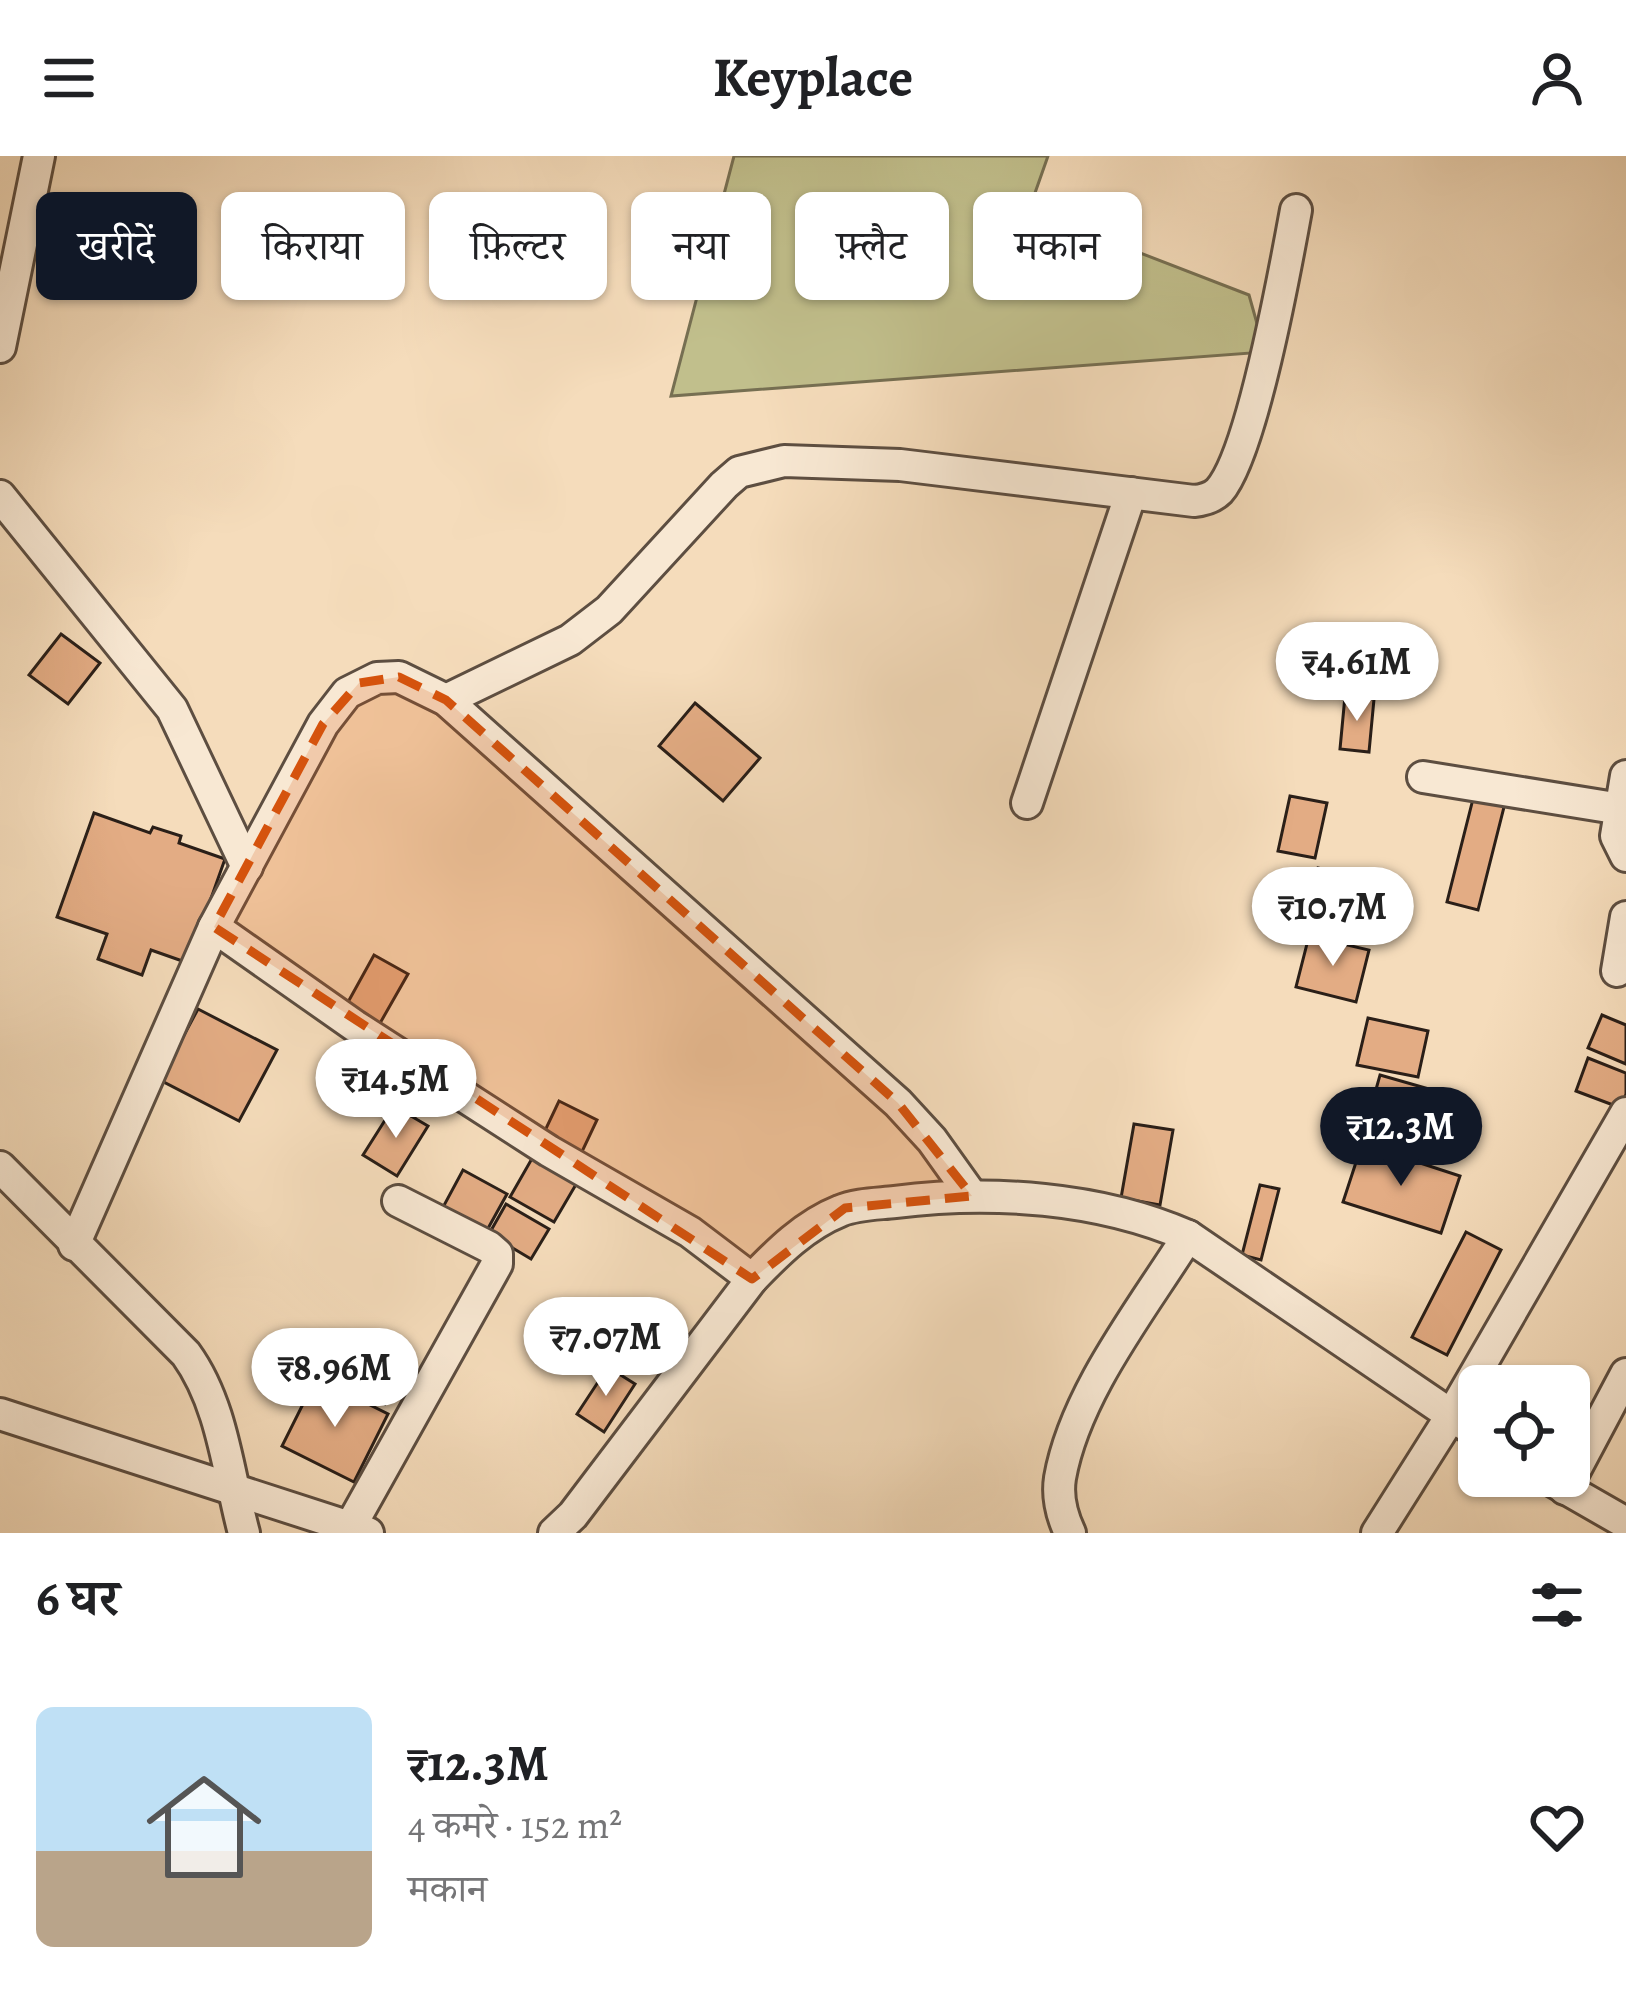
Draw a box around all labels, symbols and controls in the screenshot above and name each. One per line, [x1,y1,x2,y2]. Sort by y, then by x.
text: Keyplace [713,41,913,115]
icon: menu [36,45,102,111]
icon: person [1524,45,1590,111]
chip: खरीदें [36,192,197,300]
chip: किराया [221,192,405,300]
chip: फ़िल्टर [429,192,607,300]
chip: नया [631,192,771,300]
chip: फ़्लैट [795,192,949,300]
chip: मकान [973,192,1142,300]
pin: ₹4.61M [1259,622,1455,724]
text: ₹4.61M [1303,634,1411,687]
pin: ₹10.7M [1235,867,1431,969]
text: ₹10.7M [1279,879,1387,932]
pin: ₹14.5M [298,1039,494,1141]
text: ₹14.5M [342,1051,450,1104]
pin: ₹12.3M [1303,1087,1499,1189]
text: ₹12.3M [1347,1099,1455,1152]
pin: ₹7.07M [508,1297,704,1399]
text: ₹7.07M [550,1309,662,1362]
pin: ₹8.96M [237,1328,433,1430]
text: ₹8.96M [278,1340,392,1393]
map controls [1458,1365,1590,1497]
button: locate [1458,1365,1590,1497]
text: 6 घर [36,1563,119,1633]
icon: filters [1524,1572,1590,1638]
text: ₹12.3M [408,1728,549,1798]
icon: home [132,1755,276,1899]
icon: heart [1524,1794,1590,1860]
text: 4 कमरे · 152 m² [408,1798,622,1851]
text: मकान [408,1862,487,1915]

